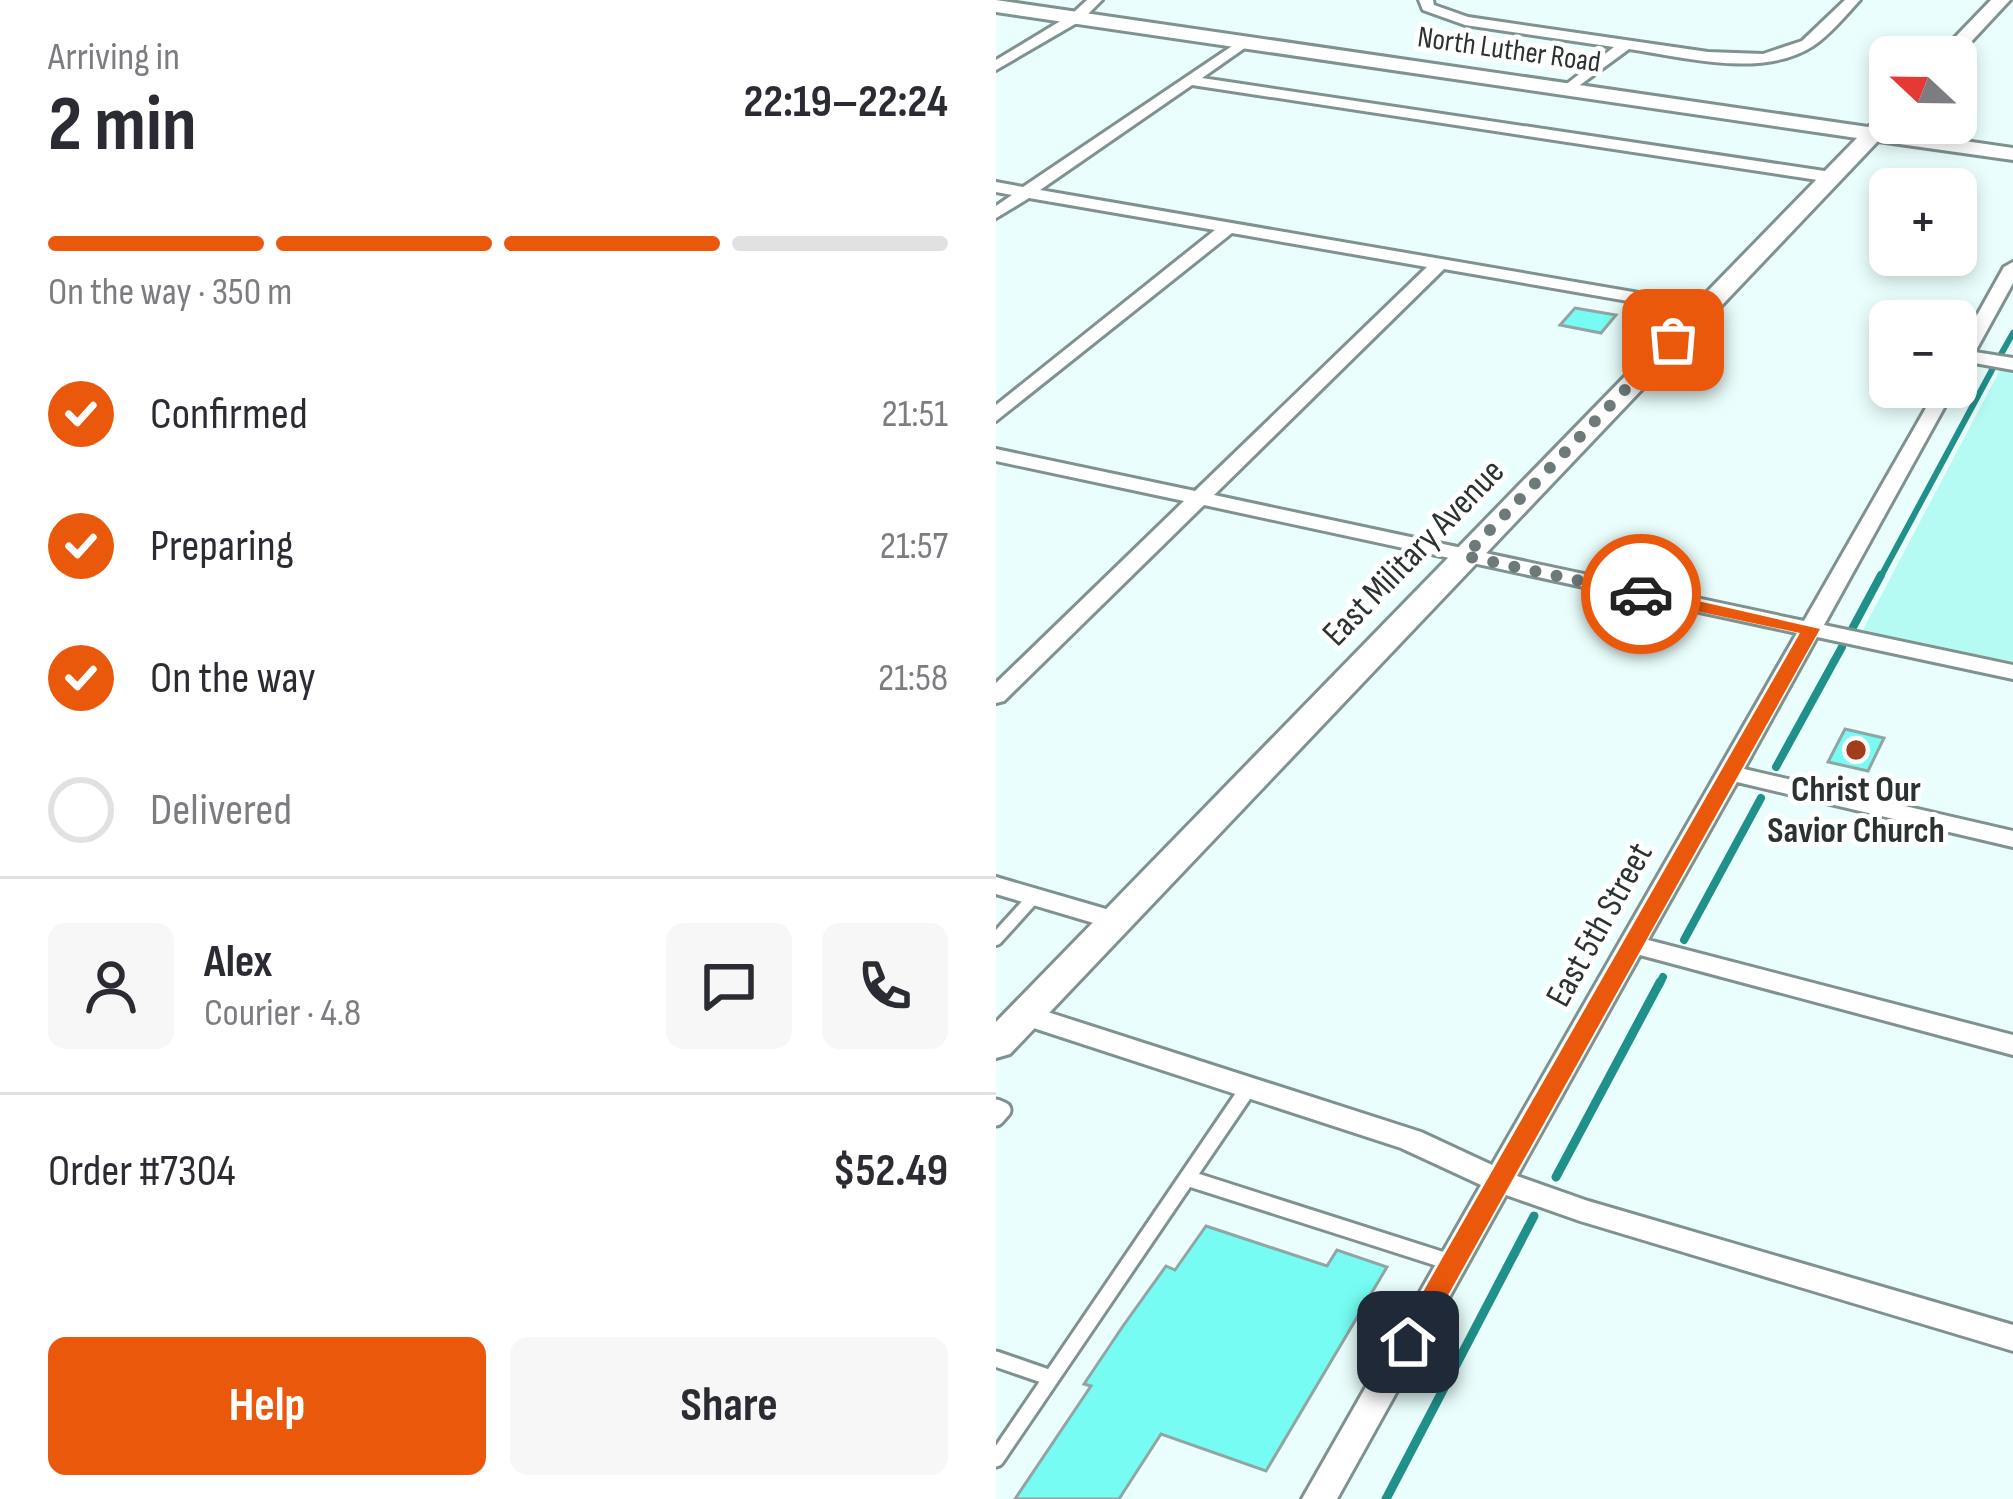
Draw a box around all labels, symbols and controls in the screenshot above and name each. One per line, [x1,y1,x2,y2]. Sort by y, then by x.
street label: North Luther Road [1415,19,1603,81]
text: Arriving in [48,34,180,81]
north arrow [1869,36,1977,144]
map controls [1869,36,1977,408]
text: 22:19–22:24 [743,75,948,130]
text: 2 min [48,79,197,172]
button: + [1869,168,1977,276]
text: On the way · 350 m [48,269,292,316]
pin [1622,289,1724,391]
button: − [1869,300,1977,408]
icon: bag [1640,307,1706,373]
icon: check [48,381,114,447]
text: Confirmed [150,387,308,442]
text: 21:51 [882,391,948,438]
street label: East Military Avenue [1314,451,1514,655]
icon: check [48,513,114,579]
text: Preparing [150,519,294,574]
text: 21:57 [880,523,948,570]
courier [1581,534,1701,654]
icon: car [1608,561,1674,627]
icon: check [48,645,114,711]
text: On the way [150,651,316,706]
text: 21:58 [878,655,948,702]
marker: Christ Our Savior Church [1843,737,1869,763]
place label: Christ Our Savior Church [1767,769,1945,853]
text: Delivered [150,783,292,838]
street label: East 5th Street [1537,836,1663,1014]
button: person [48,923,174,1049]
button: chat [666,923,792,1049]
button: phone [822,923,948,1049]
text: Alex [204,935,272,990]
text: Courier · 4.8 [204,990,361,1037]
text: Order #7304 [48,1144,236,1199]
text: $52.49 [833,1144,948,1199]
pin [1357,1291,1459,1393]
icon: home [1375,1309,1441,1375]
button: Help [48,1337,486,1475]
button: Share [510,1337,948,1475]

